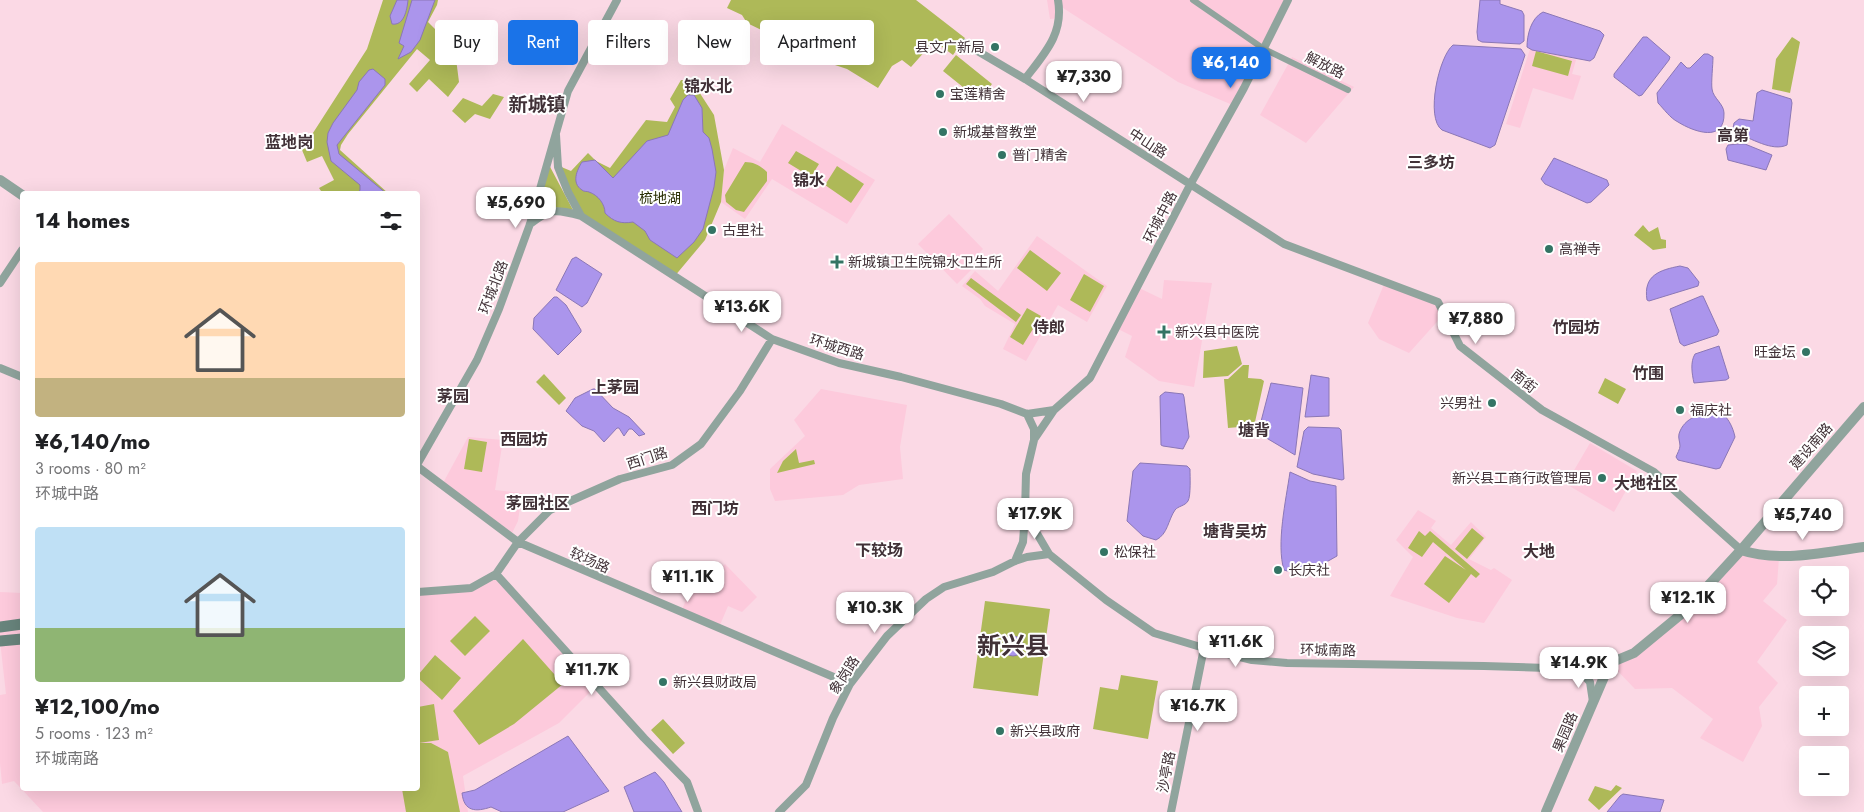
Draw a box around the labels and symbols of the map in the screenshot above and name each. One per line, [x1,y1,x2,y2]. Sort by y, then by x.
place label: 县文广新局 [915,37,985,57]
marker: 县文广新局 [989,41,1001,53]
pin: ¥6,140 [1190,46,1272,89]
street label: 解放路 [1302,47,1348,83]
pin: ¥7,330 [1043,61,1125,103]
district label: 锦水北 [684,75,732,98]
place label: 宝莲精舍 [950,84,1006,104]
marker: 宝莲精舍 [934,88,946,100]
district label: 新城镇 [508,91,566,118]
place label: 新城基督教堂 [953,122,1037,142]
street label: 中山路 [1125,123,1171,163]
district label: 高第 [1717,124,1749,147]
marker: 新城基督教堂 [937,126,949,138]
district label: 蓝地岗 [265,131,313,154]
place label: 普门精舍 [1012,145,1068,165]
marker: 普门精舍 [996,149,1008,161]
district label: 三多坊 [1407,151,1455,174]
district label: 锦水 [793,169,825,192]
pin: ¥5,690 [475,186,557,229]
park label: 梳地湖 [639,188,681,208]
street label: 环城中路 [1138,188,1182,246]
place label: 古里社 [722,220,764,240]
marker: 古里社 [706,224,718,236]
place label: 高禅寺 [1559,239,1601,259]
marker: 高禅寺 [1543,243,1555,255]
place label: 新城镇卫生院锦水卫生所 [848,252,1002,272]
marker: 新城镇卫生院锦水卫生所 [830,255,844,269]
street label: 环城北路 [474,257,512,317]
pin: ¥13.6K [701,290,783,333]
pin: ¥7,880 [1435,302,1517,345]
district label: 侍郎 [1033,316,1065,339]
district label: 竹园坊 [1552,316,1600,339]
place label: 新兴县中医院 [1175,322,1259,342]
marker: 新兴县中医院 [1157,325,1171,339]
street label: 环城西路 [807,329,867,365]
place label: 旺金坛 [1754,342,1796,362]
marker: 旺金坛 [1800,346,1812,358]
district label: 竹围 [1632,362,1664,385]
street label: 南街 [1507,365,1541,397]
district label: 上茅园 [591,376,639,399]
district label: 茅园 [437,385,469,408]
place label: 兴男社 [1440,393,1482,413]
marker: 兴男社 [1486,397,1498,409]
place label: 福庆社 [1690,400,1732,420]
marker: 福庆社 [1674,404,1686,416]
street label: 建设南路 [1785,418,1837,474]
district label: 塘背 [1238,419,1270,442]
district label: 西园坊 [500,428,548,451]
street label: 西门路 [624,442,670,474]
place label: 新兴县工商行政管理局 [1452,468,1592,488]
marker: 新兴县工商行政管理局 [1596,472,1608,484]
district label: 大地社区 [1614,472,1678,495]
district label: 茅园社区 [506,492,570,515]
district label: 西门坊 [691,497,739,520]
pin: ¥17.9K [994,498,1076,540]
pin: ¥5,740 [1762,498,1844,541]
district label: 塘背吴坊 [1203,520,1267,543]
district label: 下较场 [855,539,903,562]
district label: 大地 [1523,540,1555,563]
street label: 较场路 [567,542,613,578]
place label: 松保社 [1114,542,1156,562]
marker: 松保社 [1098,546,1110,558]
pin: ¥11.1K [647,560,729,603]
place label: 长庆社 [1288,560,1330,580]
marker: 长庆社 [1272,564,1284,576]
pin: ¥12.1K [1647,582,1729,624]
pin: ¥10.3K [834,592,916,634]
pin: ¥11.6K [1195,626,1277,668]
district label: 新兴县 [977,628,1049,663]
street label: 环城南路 [1300,640,1356,660]
pin: ¥14.9K [1538,646,1620,689]
street label: 象岗路 [824,652,864,698]
pin: ¥11.7K [551,654,633,696]
place label: 新兴县财政局 [673,672,757,692]
marker: 新兴县财政局 [657,676,669,688]
pin: ¥16.7K [1157,690,1239,732]
street label: 果园路 [1548,709,1582,755]
place label: 新兴县政府 [1010,721,1080,741]
marker: 新兴县政府 [994,725,1006,737]
street label: 沙亭路 [1152,749,1180,795]

